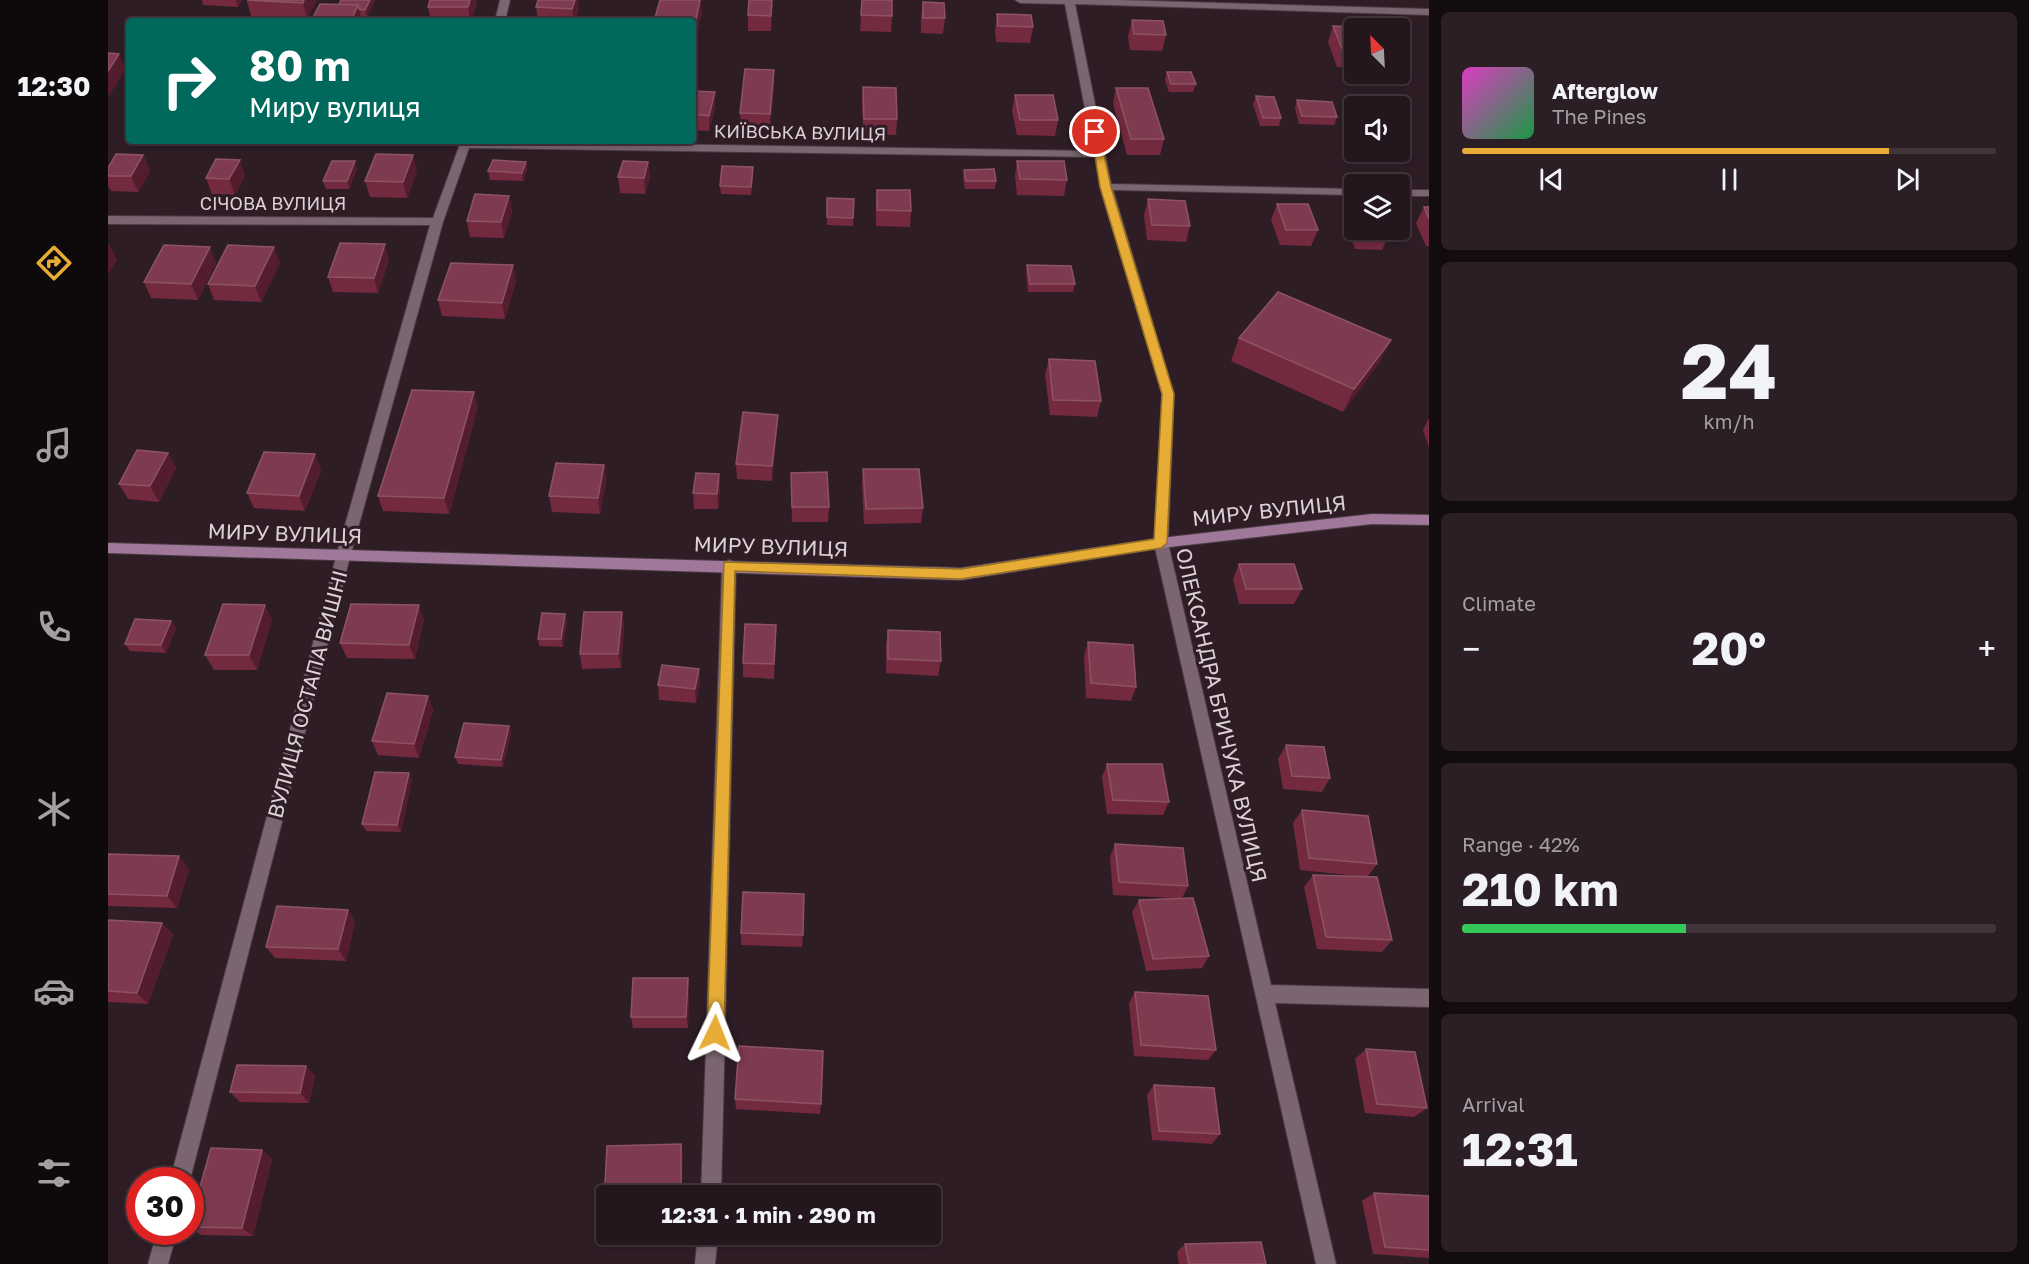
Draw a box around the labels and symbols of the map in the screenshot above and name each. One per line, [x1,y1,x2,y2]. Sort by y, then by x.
north arrow [1344,18,1410,84]
pin [1069,106,1120,157]
street label: КИЇВСЬКА ВУЛИЦЯ [714,119,886,145]
street label: СІЧОВА ВУЛИЦЯ [200,192,346,214]
street label: МИРУ ВУЛИЦЯ [1191,489,1347,531]
street label: МИРУ ВУЛИЦЯ [207,517,363,549]
street label: МИРУ ВУЛИЦЯ [693,530,849,562]
street label: ОЛЕКСАНДРА БРИЧУКА ВУЛИЦЯ [1171,545,1273,885]
street label: ВУЛИЦЯ ОСТАПА ВИШНІ [261,567,353,821]
position arrow [683,1001,747,1065]
speed limit sign: 30 [126,1167,204,1245]

